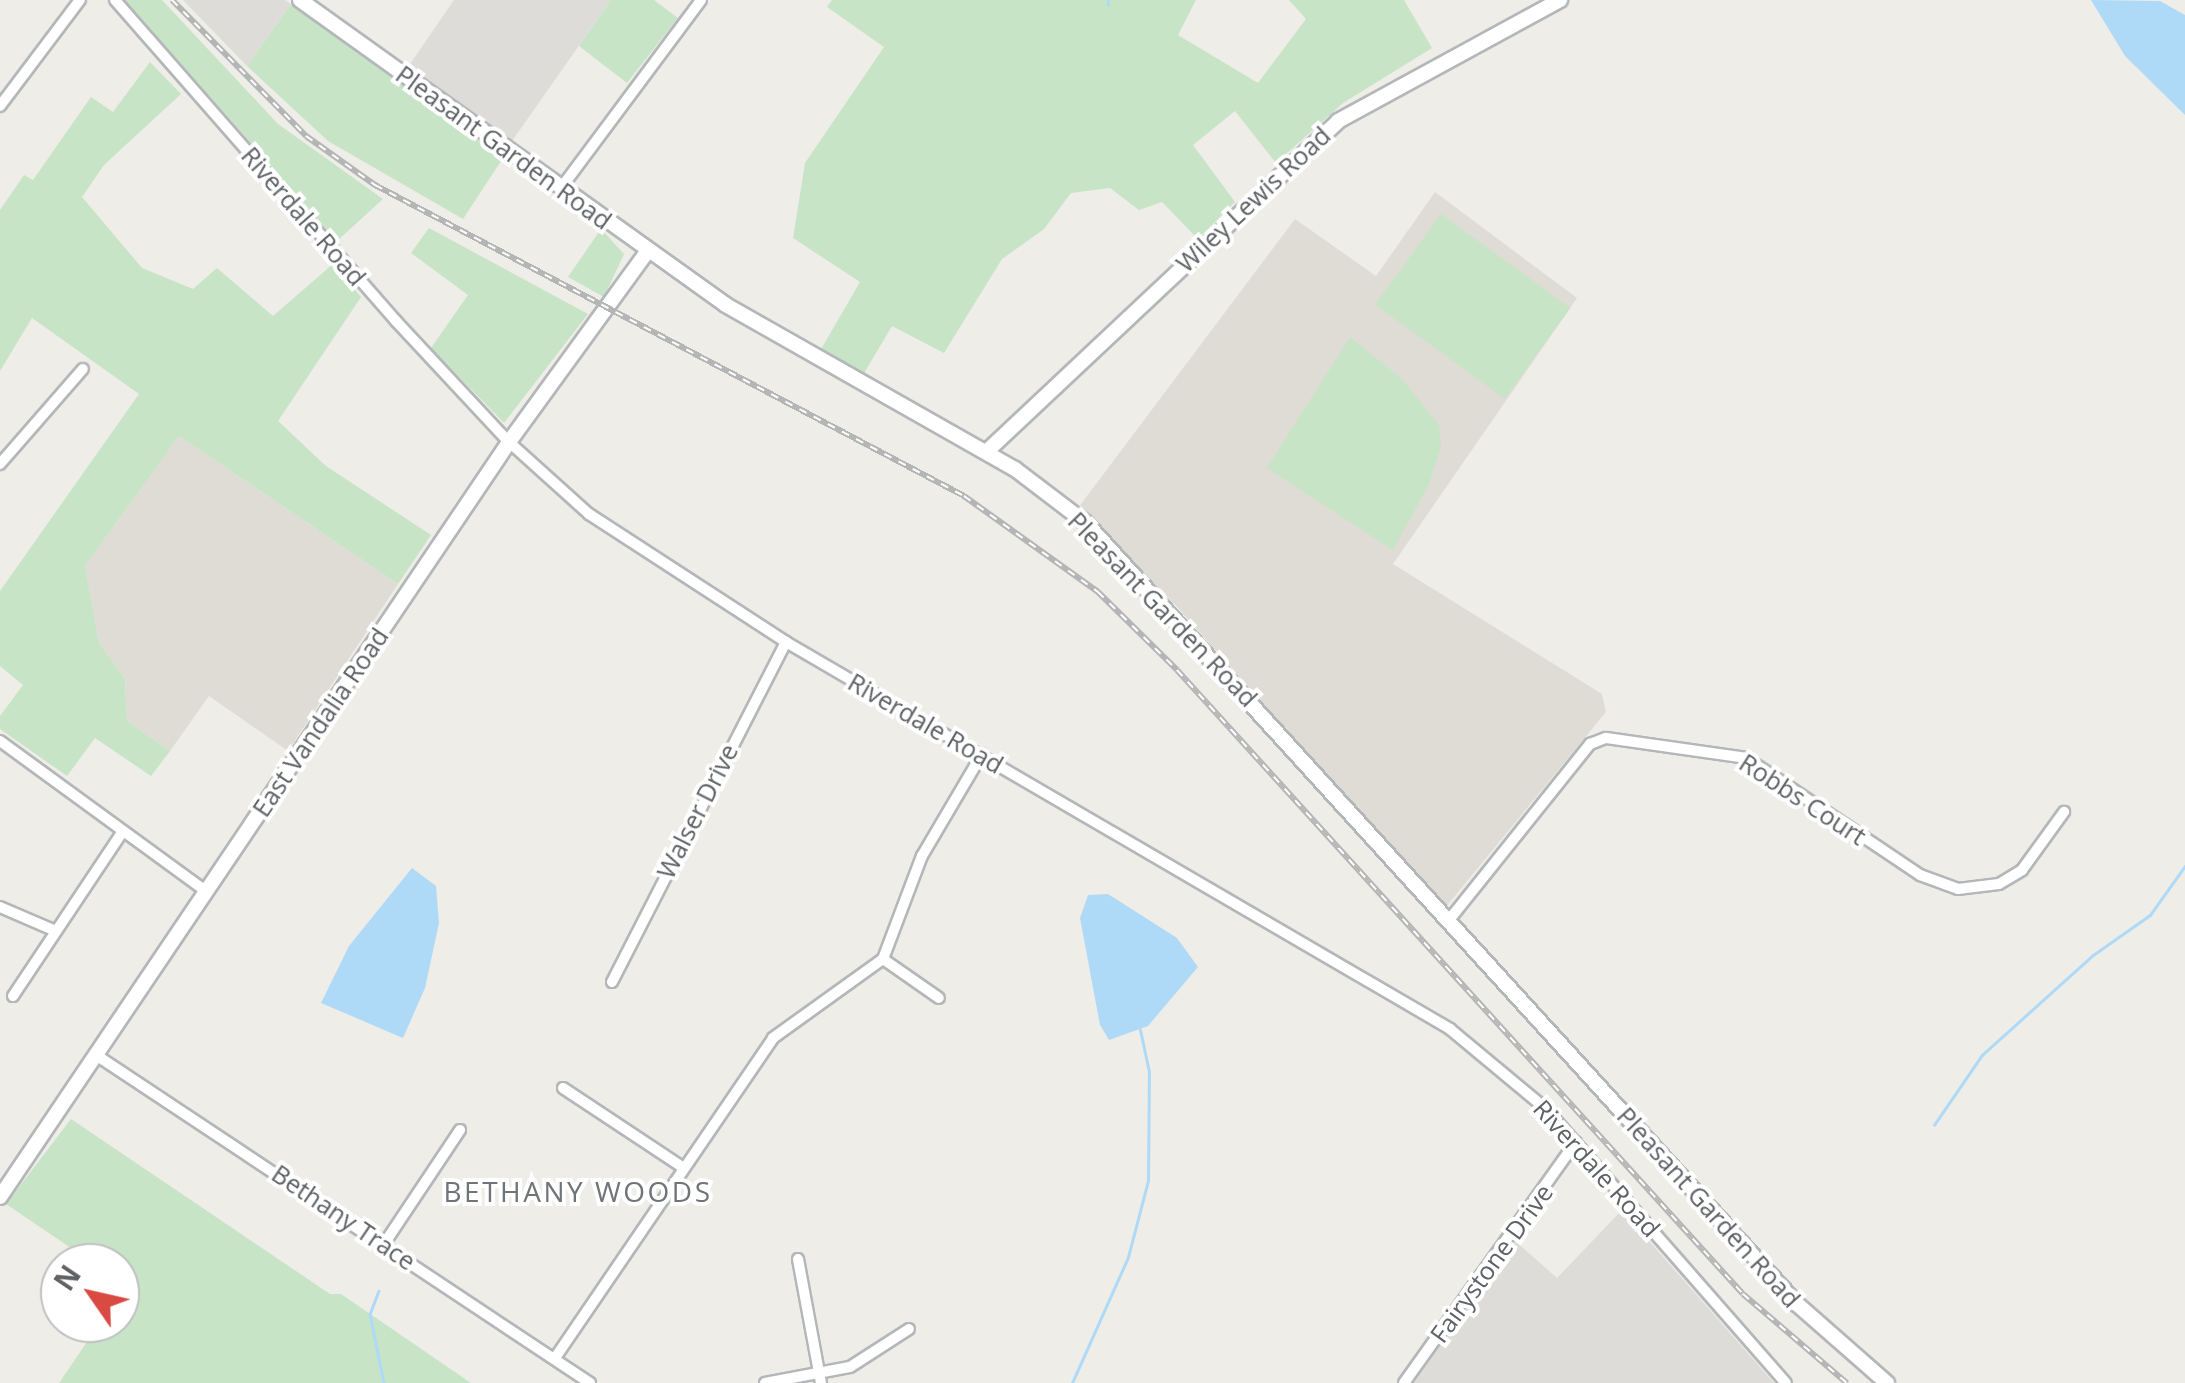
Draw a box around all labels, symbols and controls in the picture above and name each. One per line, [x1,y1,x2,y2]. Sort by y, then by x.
street label: Pleasant Garden Road [390,59,618,235]
street label: Wiley Lewis Road [1170,120,1336,278]
street label: Riverdale Road [236,140,372,292]
street label: Pleasant Garden Road [1062,505,1264,713]
street label: East Vandalia Road [246,622,394,822]
street label: Riverdale Road [843,666,1009,780]
street label: Walser Drive [650,739,744,883]
street label: Robbs Court [1734,747,1872,851]
street label: Riverdale Road [1528,1093,1666,1243]
street label: Pleasant Garden Road [1611,1101,1807,1313]
street label: Bethany Trace [267,1158,421,1276]
district label: BETHANY WOODS [443,1174,713,1208]
street label: Fairystone Drive [1423,1178,1559,1348]
north arrow [40,1243,140,1343]
text: N [45,1257,89,1297]

